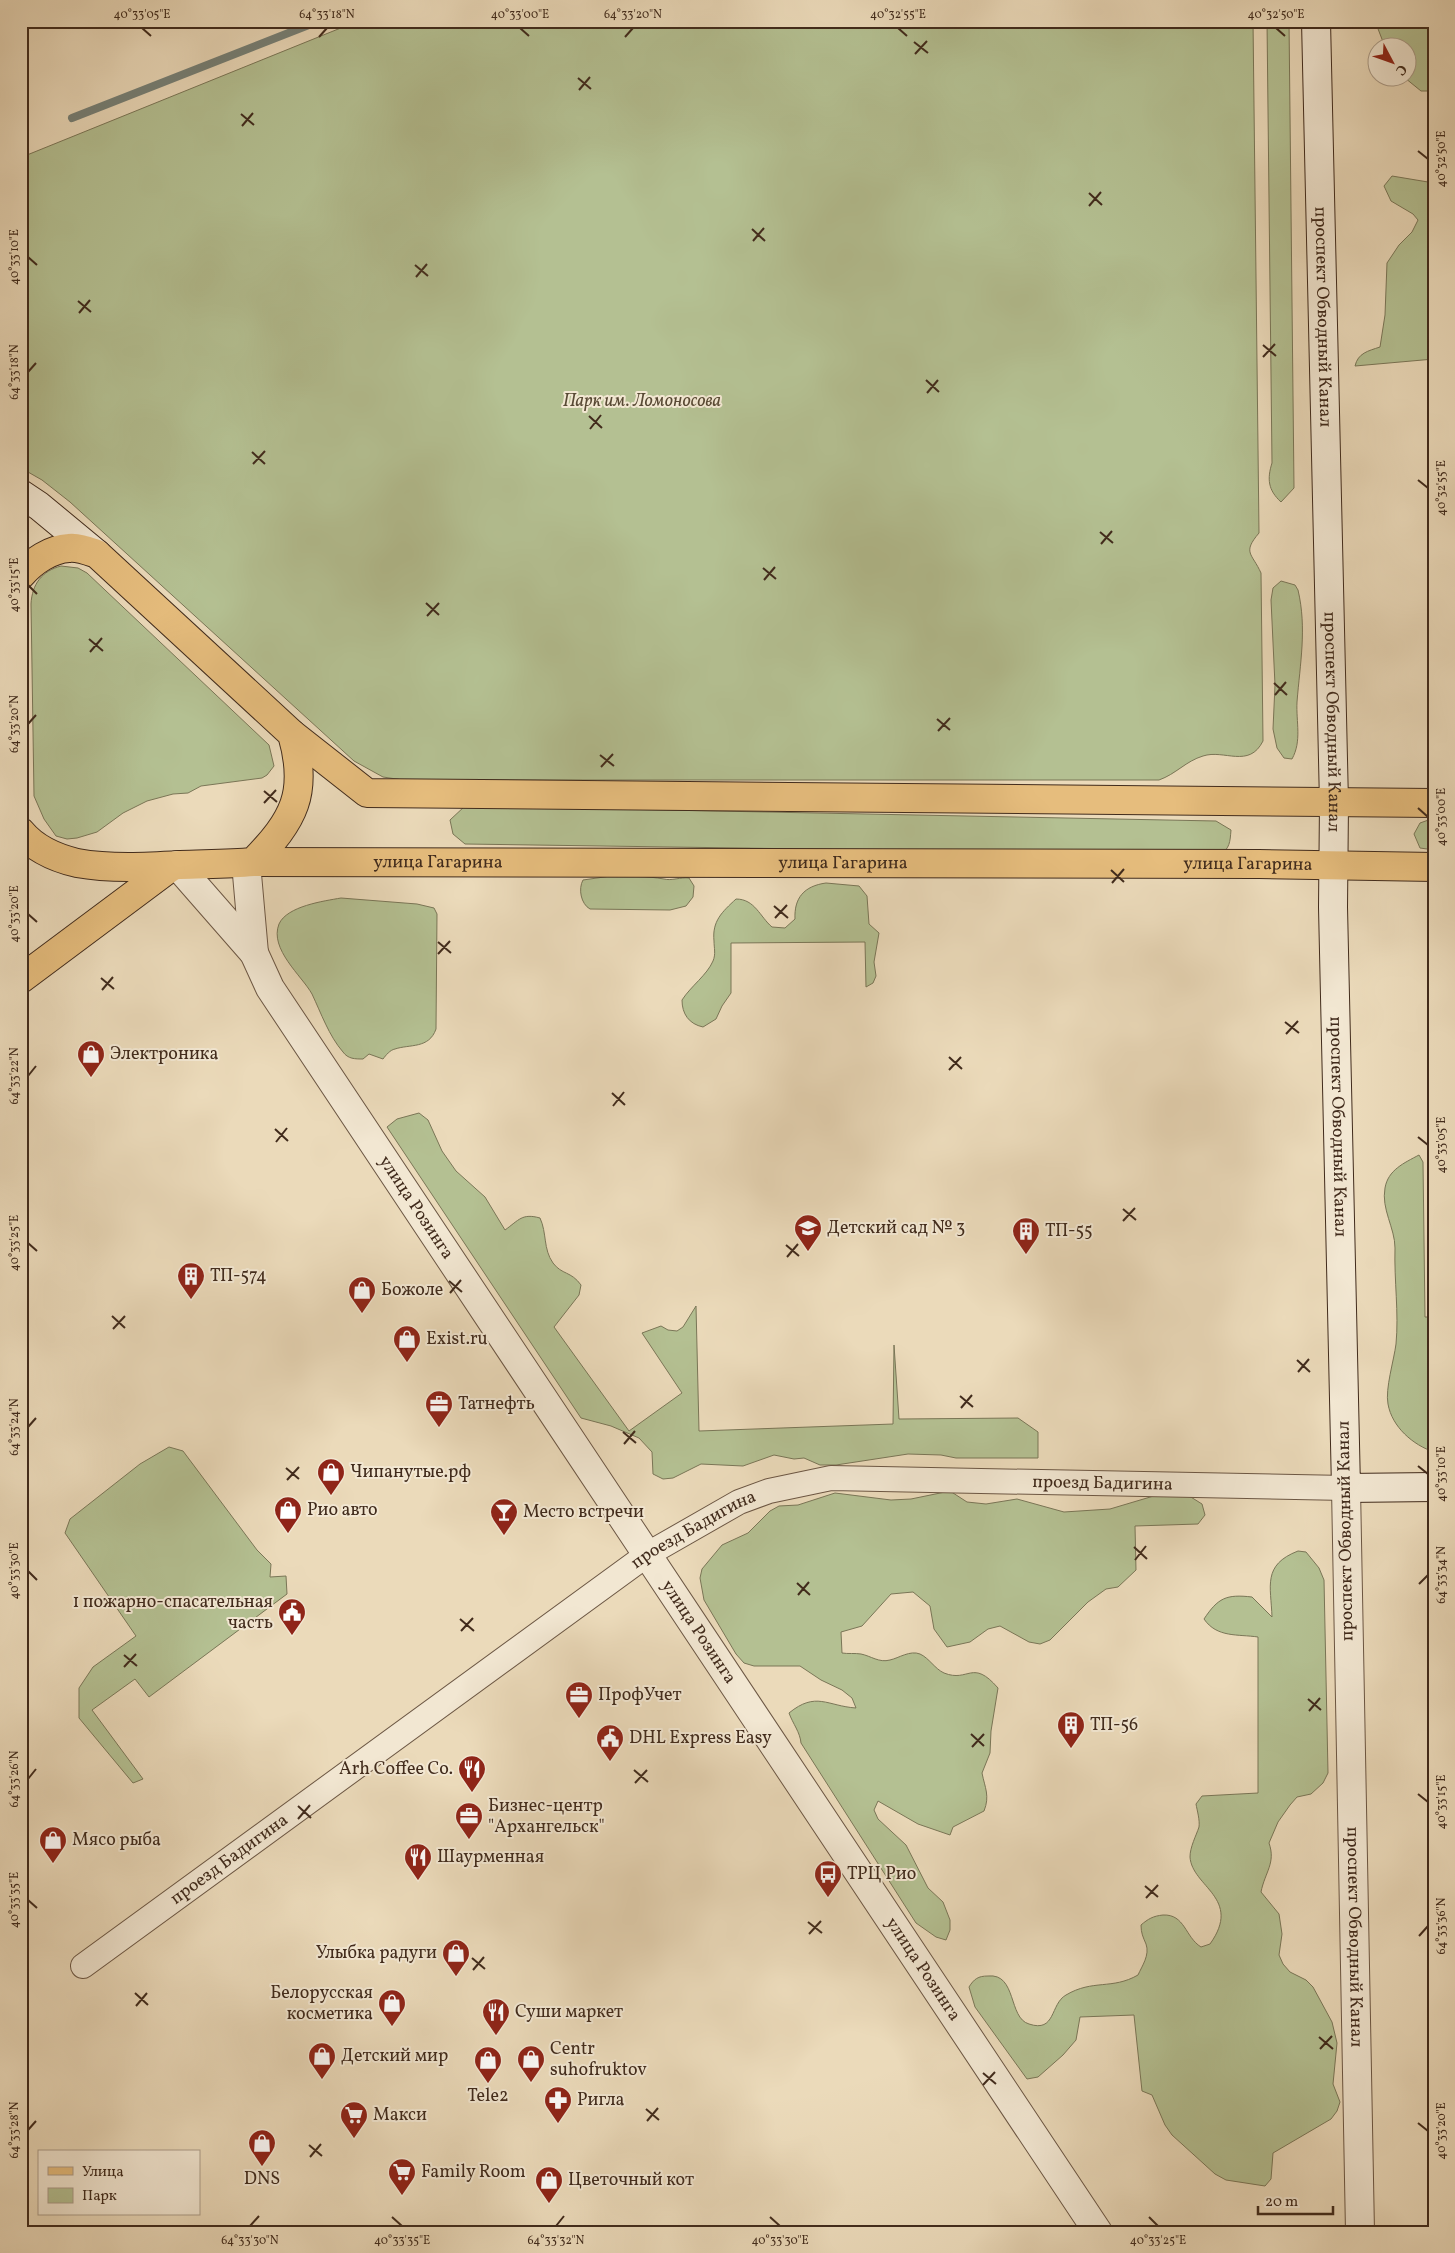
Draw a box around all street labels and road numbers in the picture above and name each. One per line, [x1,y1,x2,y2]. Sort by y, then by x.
street label: проспект Обводный Канал [1308,206,1338,428]
street label: проспект Обводный Канал [1317,611,1347,832]
street label: улица Гагарина [373,850,503,875]
street label: улица Гагарина [778,851,908,876]
street label: улица Гагарина [1183,851,1313,877]
street label: проспект Обводный Канал [1323,1016,1353,1237]
street label: улица Розинга [372,1151,460,1264]
street label: проспект Обводный Канал [1332,1420,1360,1641]
street label: проезд Бадигина [1032,1469,1173,1497]
street label: проезд Бадигина [626,1484,759,1575]
street label: улица Розинга [655,1575,742,1689]
street label: проезд Бадигина [165,1808,293,1911]
street label: проспект Обводный Канал [1340,1826,1369,2048]
street label: улица Розинга [879,1912,967,2026]

